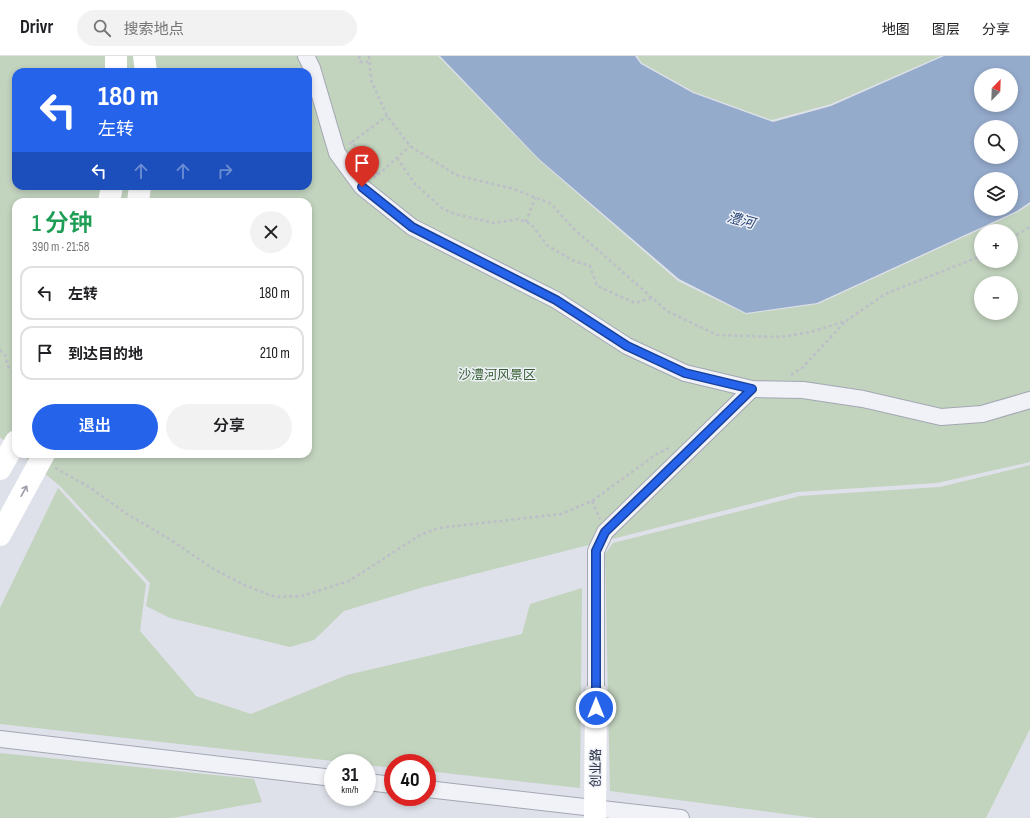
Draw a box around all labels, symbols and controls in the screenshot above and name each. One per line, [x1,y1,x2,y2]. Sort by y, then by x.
search box [77,10,357,46]
text: Drivr [20,16,53,39]
icon: search [91,17,113,39]
text: 搜索地点 [123,20,183,39]
text: 地图 [882,21,910,38]
text: 图层 [932,21,960,38]
text: 分享 [982,21,1010,38]
north arrow [974,68,1018,112]
map controls [974,68,1018,320]
text: 180 m [98,80,158,113]
icon: left [32,84,84,136]
text: 左转 [98,119,134,140]
button: search [974,120,1018,164]
pin [345,146,379,187]
icon: arrive [351,152,373,174]
icon: left [88,160,110,182]
icon: ahead [130,160,152,182]
icon: ahead [172,160,194,182]
icon: right [214,160,236,182]
button: layers [974,172,1018,216]
text: 1 分钟 [32,209,93,238]
water label: 澧河 [725,209,759,233]
button: close [250,211,292,253]
button: + [974,224,1018,268]
text: 390 m · 21:58 [32,239,89,255]
button: − [974,276,1018,320]
icon: left [34,282,56,304]
text: 180 m [259,284,290,303]
text: 左转 [68,285,98,304]
icon: arrive [34,342,56,364]
text: 210 m [260,344,290,363]
text: 到达目的地 [68,345,143,364]
park label: 沙澧河风景区 [458,367,536,383]
button: 退出 [32,404,158,450]
button: 分享 [166,404,292,450]
one-way arrow [21,485,28,497]
position arrow [575,687,617,729]
street label: 创业路 [588,748,604,788]
speed limit sign: 40 [384,754,436,806]
text: 31 [342,763,358,787]
text: km/h [341,784,359,796]

